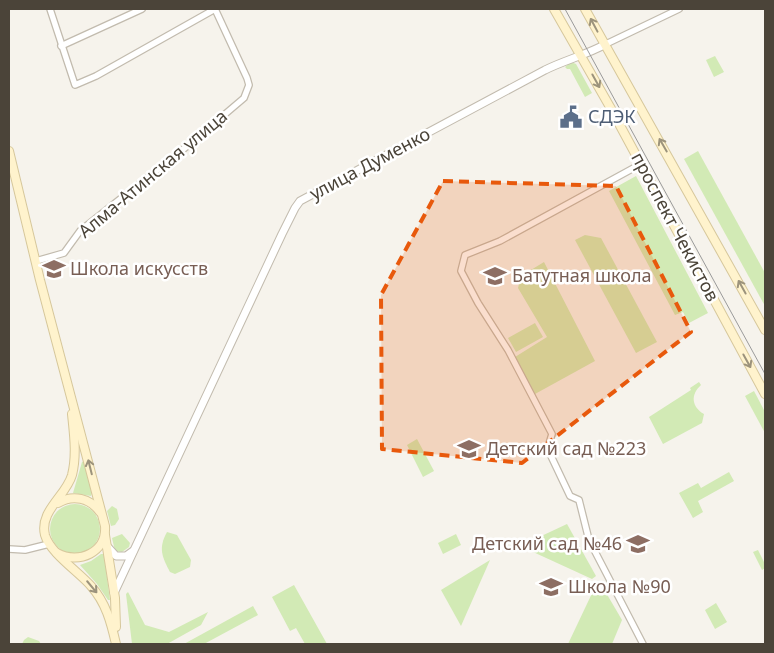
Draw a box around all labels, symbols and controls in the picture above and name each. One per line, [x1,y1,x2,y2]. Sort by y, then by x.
one-way arrow [589,17,599,32]
one-way arrow [591,74,601,89]
street label: Алма-Атинская улица [73,104,232,243]
public building icon: СДЭК [558,104,584,130]
place label: СДЭК [588,104,636,128]
street label: улица Думенко [305,121,434,205]
one-way arrow [657,139,667,153]
street label: проспект Чекистов [626,148,725,305]
school or university icon: Школа искусств [41,256,67,282]
place label: Школа искусств [70,256,208,280]
school or university icon: Батутная школа [482,263,508,289]
place label: Батутная школа [512,263,651,287]
one-way arrow [736,281,746,295]
one-way arrow [743,353,752,368]
school or university icon: Детский сад №223 [456,436,482,462]
place label: Детский сад №223 [486,436,646,460]
one-way arrow [85,459,94,475]
place label: Детский сад №46 [472,531,622,555]
school or university icon: Детский сад №46 [625,531,651,557]
school or university icon: Школа №90 [538,574,564,600]
place label: Школа №90 [568,574,671,598]
one-way arrow [86,581,97,594]

